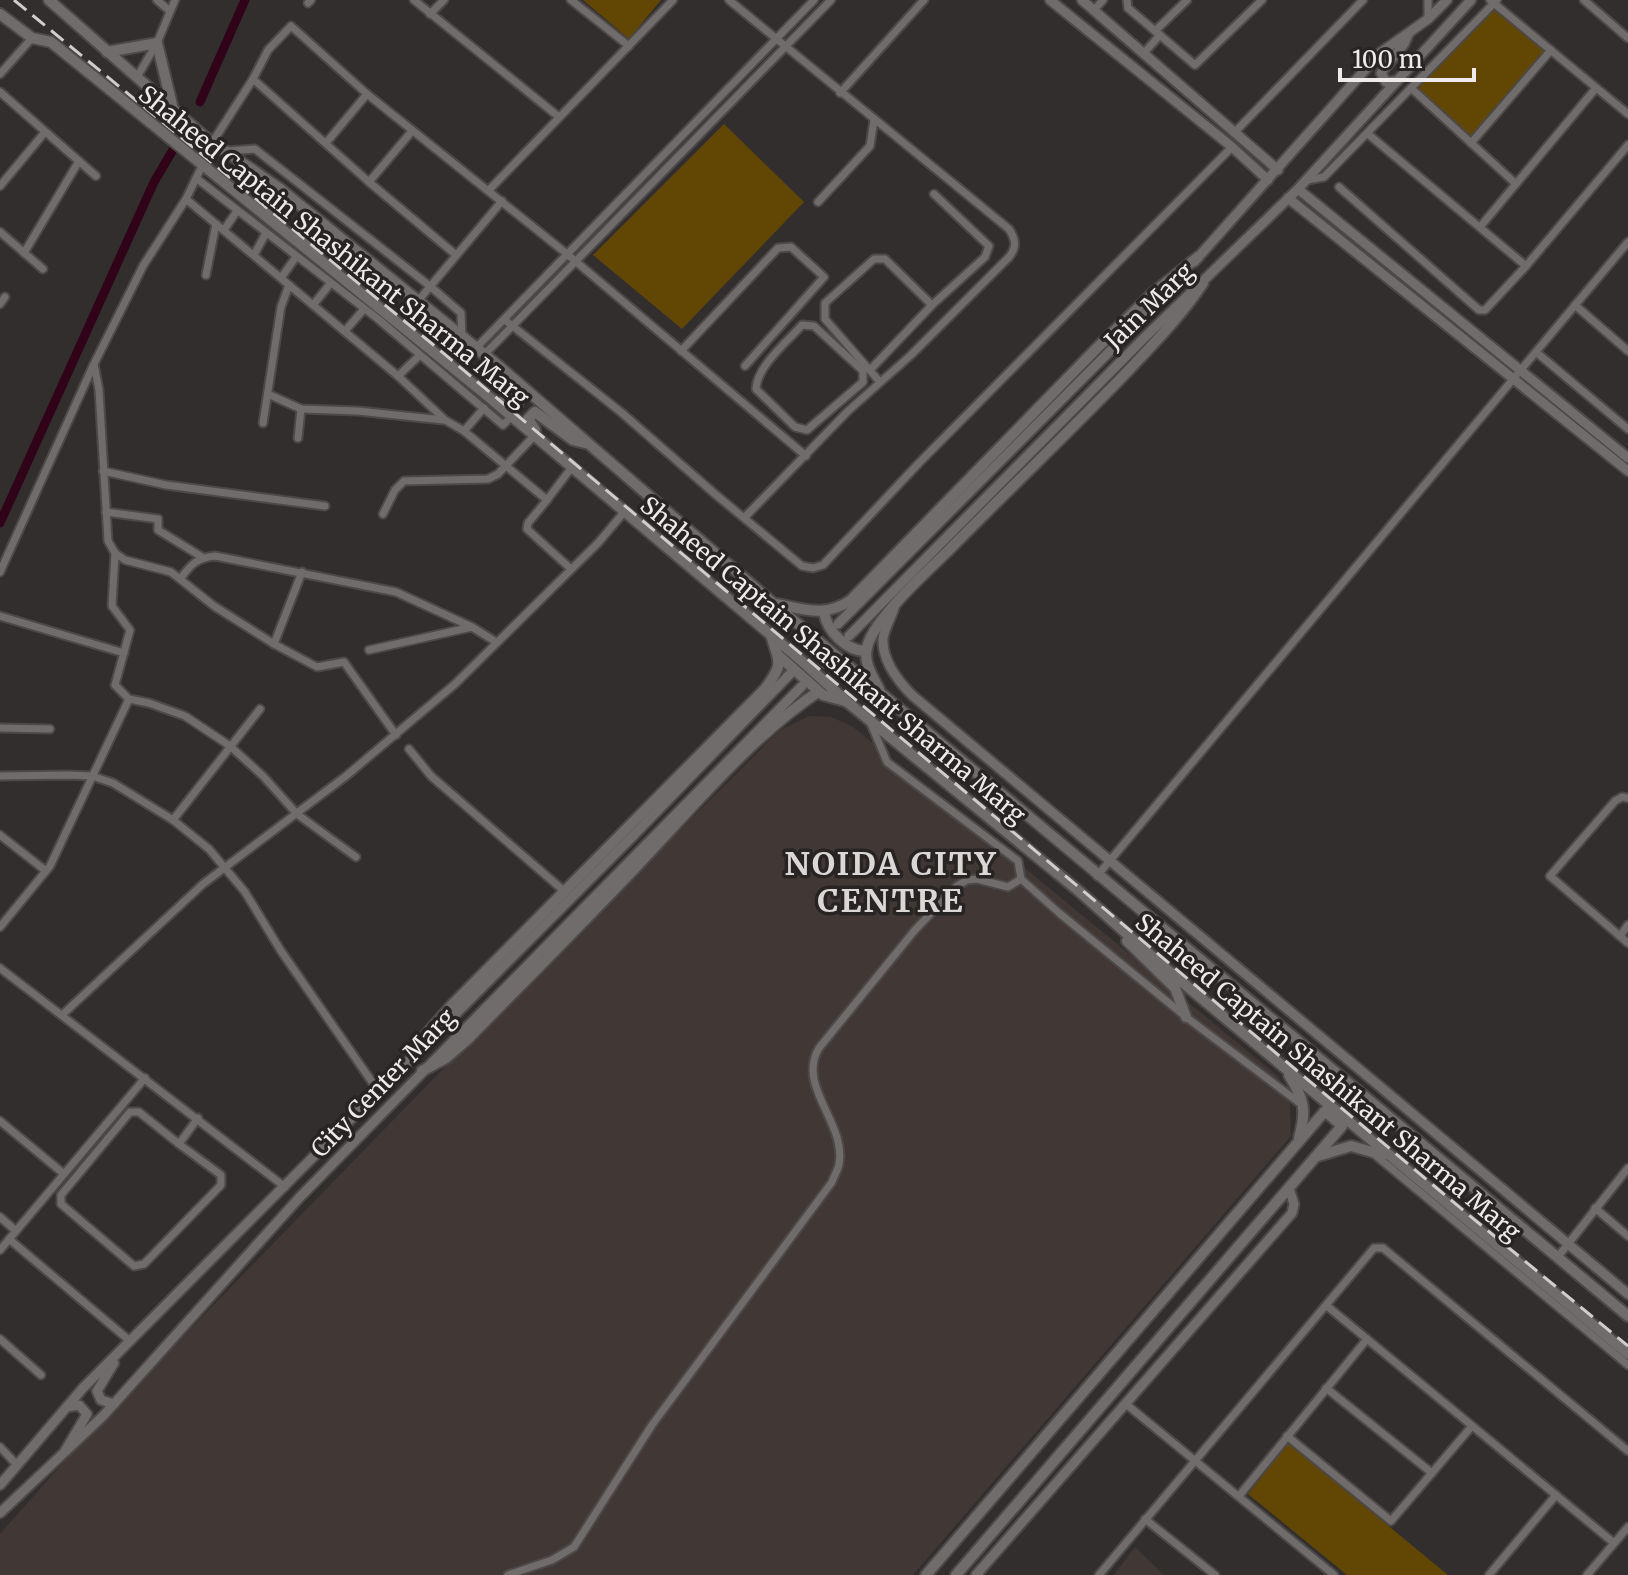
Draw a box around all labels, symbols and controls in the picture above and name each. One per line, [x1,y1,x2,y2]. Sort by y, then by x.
scale bar [1340,32,1474,82]
text: 100 m [1352,44,1423,75]
street label: Shaheed Captain Shashikant Sharma Marg [132,79,536,414]
street label: Jain Marg [1097,256,1200,357]
street label: Shaheed Captain Shashikant Sharma Marg [634,489,1032,831]
district label: NOIDA CITY CENTRE [785,844,998,921]
street label: Shaheed Captain Shashikant Sharma Marg [1129,906,1527,1248]
street label: City Center Marg [304,1002,462,1164]

